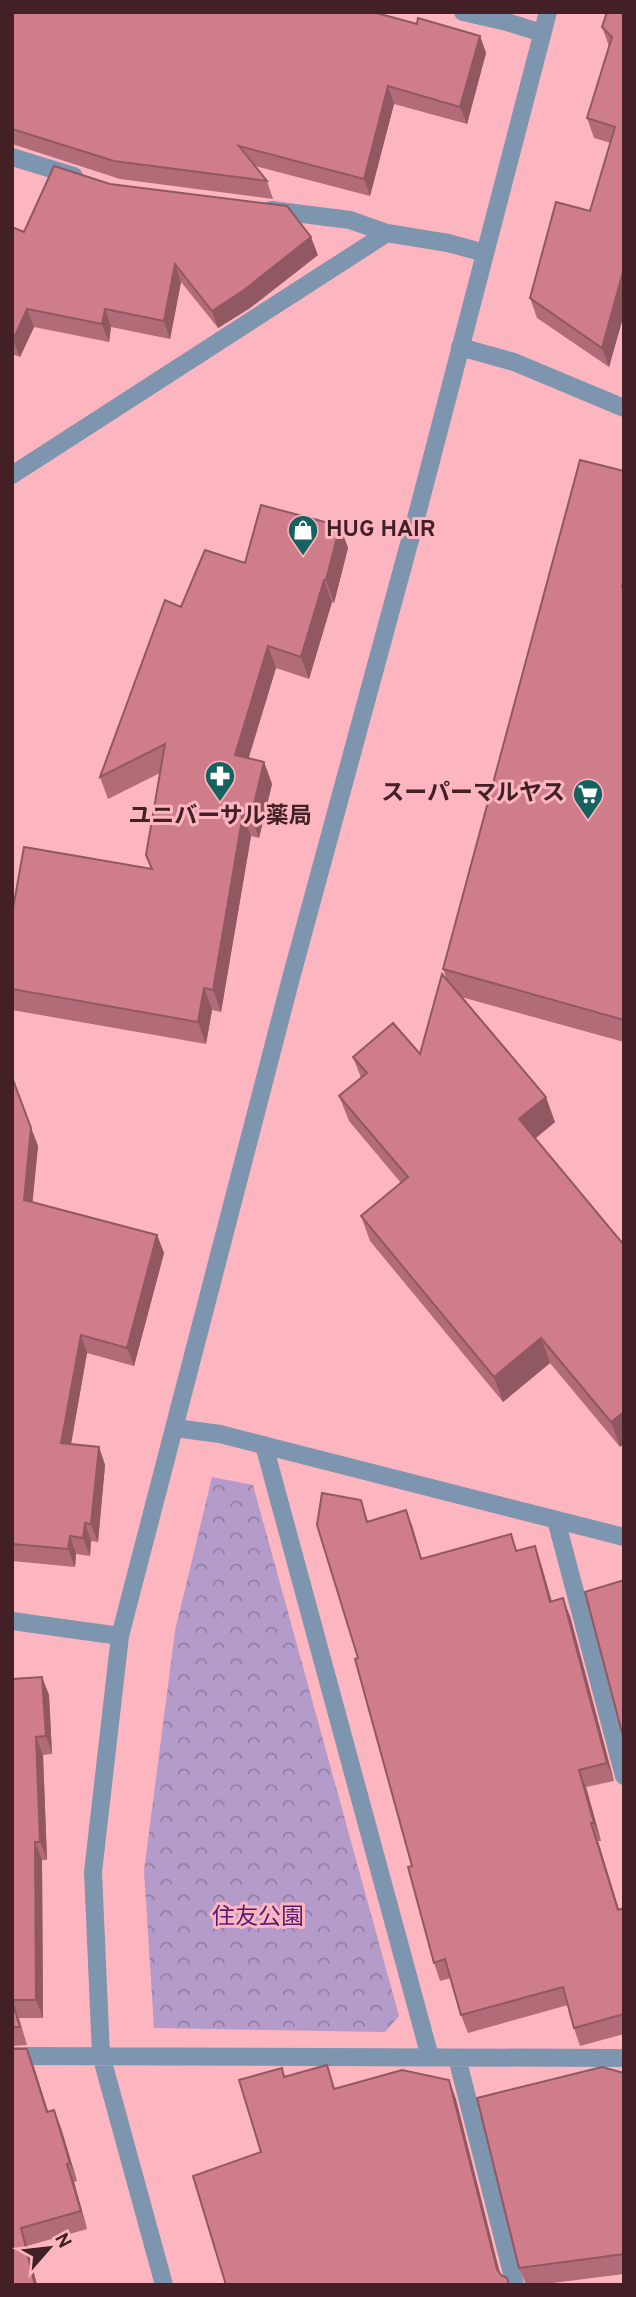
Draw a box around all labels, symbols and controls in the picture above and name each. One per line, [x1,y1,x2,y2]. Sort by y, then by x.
shop icon: HUG HAIR [286,513,320,557]
place label: HUG HAIR [326,516,436,545]
pharmacy icon: ユニバーサル薬局 [203,759,237,803]
supermarket icon: スーパーマルヤス [571,777,605,821]
place label: スーパーマルヤス [381,780,565,809]
place label: ユニバーサル薬局 [128,803,312,832]
park label: 住友公園 [212,1904,304,1933]
north arrow [14,2213,84,2283]
text: N [48,2229,76,2253]

